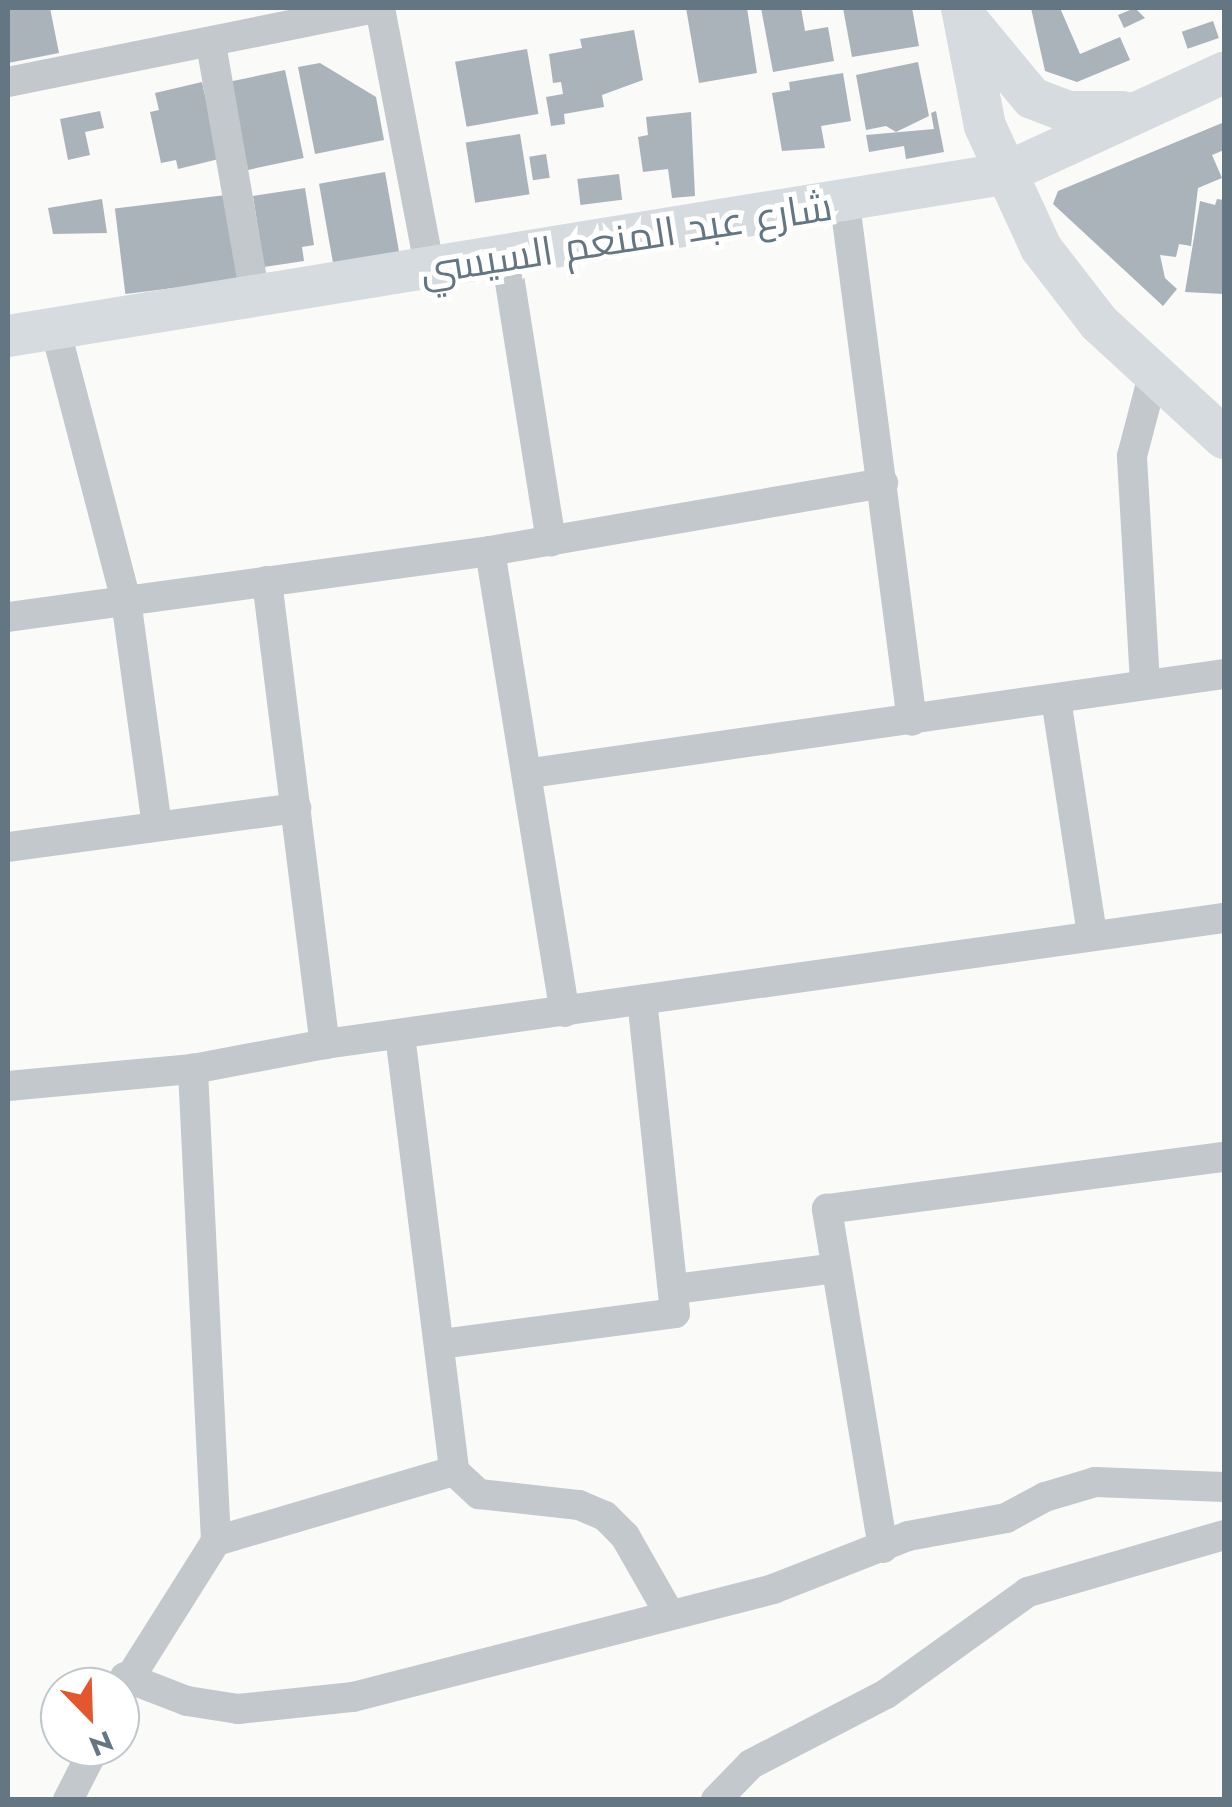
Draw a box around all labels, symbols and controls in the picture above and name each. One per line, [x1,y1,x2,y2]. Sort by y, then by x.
street label: شارع عبد المنعم السيسي [417,182,835,294]
north arrow [40,1667,140,1767]
text: N [83,1720,119,1766]

